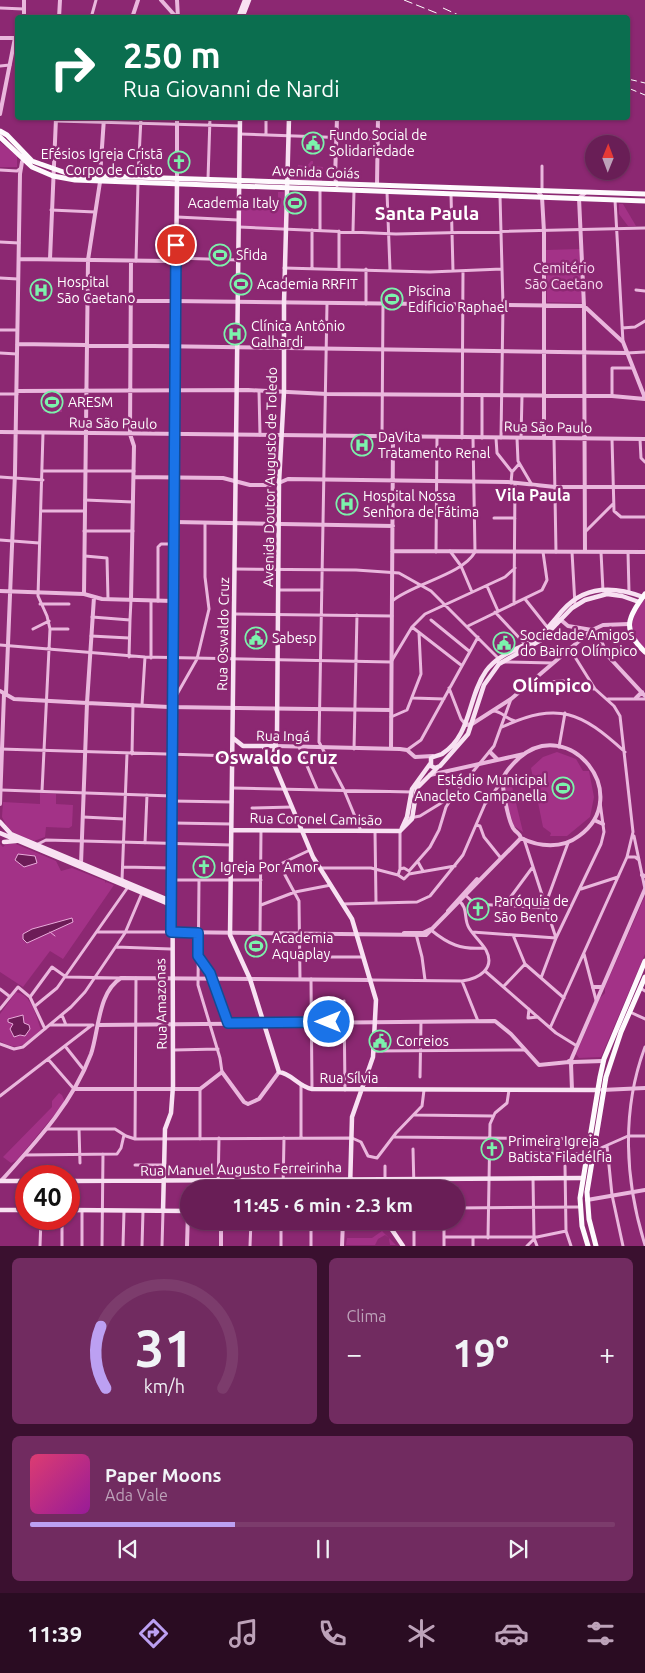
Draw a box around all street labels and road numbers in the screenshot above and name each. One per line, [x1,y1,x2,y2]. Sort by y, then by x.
street label: Avenida Goiás [272,162,360,182]
street label: Avenida Doutor Augusto de Toledo [260,367,280,587]
street label: Rua São Paulo [69,414,157,432]
street label: Rua São Paulo [504,418,592,436]
street label: Rua Oswaldo Cruz [214,577,232,691]
street label: Rua Ingá [256,728,310,744]
street label: Rua Coronel Camisão [250,810,382,828]
street label: Rua Amazonas [152,958,170,1050]
street label: Rua Sílvia [320,1070,378,1086]
street label: Rua Manuel Augusto Ferreirinha [140,1159,342,1179]

